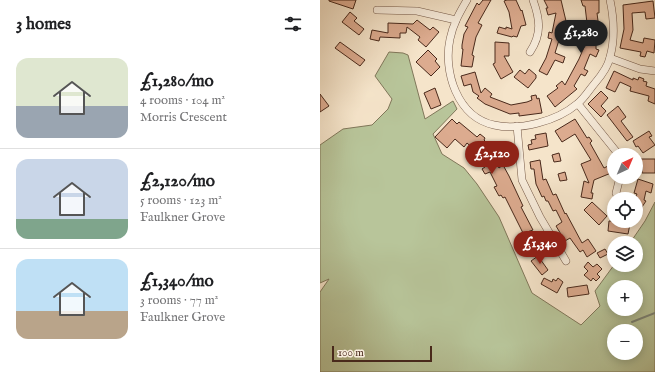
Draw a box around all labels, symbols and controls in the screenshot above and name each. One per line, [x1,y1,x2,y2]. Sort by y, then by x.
icon: filters [282,13,304,35]
text: 3 homes [16,14,71,35]
pin: £1,280 [548,20,614,54]
text: £1,280 [564,24,598,41]
text: £1,280/mo [140,71,214,92]
icon: home [48,74,96,122]
text: 4 rooms · 104 m² [140,92,225,109]
text: Morris Crescent [140,109,227,126]
pin: £2,120 [459,141,525,175]
text: £2,120 [474,145,510,162]
north arrow [607,148,643,184]
map controls [607,148,643,360]
text: £2,120/mo [140,171,215,192]
icon: home [48,175,96,223]
text: 5 rooms · 123 m² [140,192,222,209]
button: locate [607,192,643,228]
text: Faulkner Grove [140,209,225,226]
pin: £1,340 [507,231,573,265]
text: £1,340 [523,235,557,252]
button: layers [607,236,643,272]
text: £1,340/mo [140,271,214,292]
icon: home [48,275,96,323]
button: + [607,280,643,316]
text: 3 rooms · 77 m² [140,292,218,309]
text: Faulkner Grove [140,309,225,326]
button: − [607,324,643,360]
scale bar [332,344,432,363]
text: 100 m [338,346,364,360]

